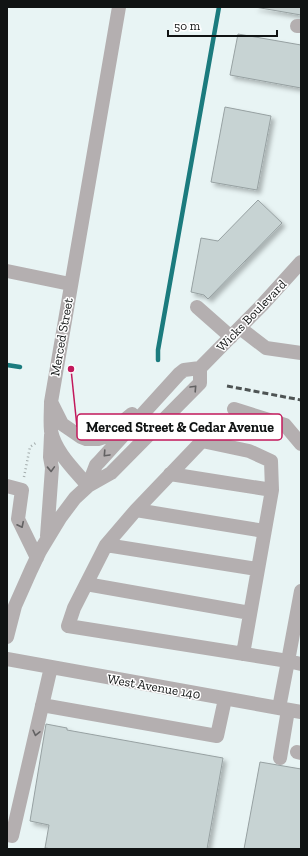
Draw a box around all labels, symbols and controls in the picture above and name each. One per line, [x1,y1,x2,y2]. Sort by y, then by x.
scale bar [168,12,277,38]
text: 50 m [174,19,201,33]
street label: Wicks Boulevard [213,276,289,354]
street label: Merced Street [47,297,76,377]
one-way arrow [190,385,197,393]
callout: Merced Street & Cedar Avenue [77,414,282,440]
text: Merced Street & Cedar Avenue [86,419,274,436]
one-way arrow [103,449,110,457]
one-way arrow [47,466,55,472]
one-way arrow [16,521,24,528]
street label: West Avenue 140 [106,671,202,702]
one-way arrow [32,729,41,736]

